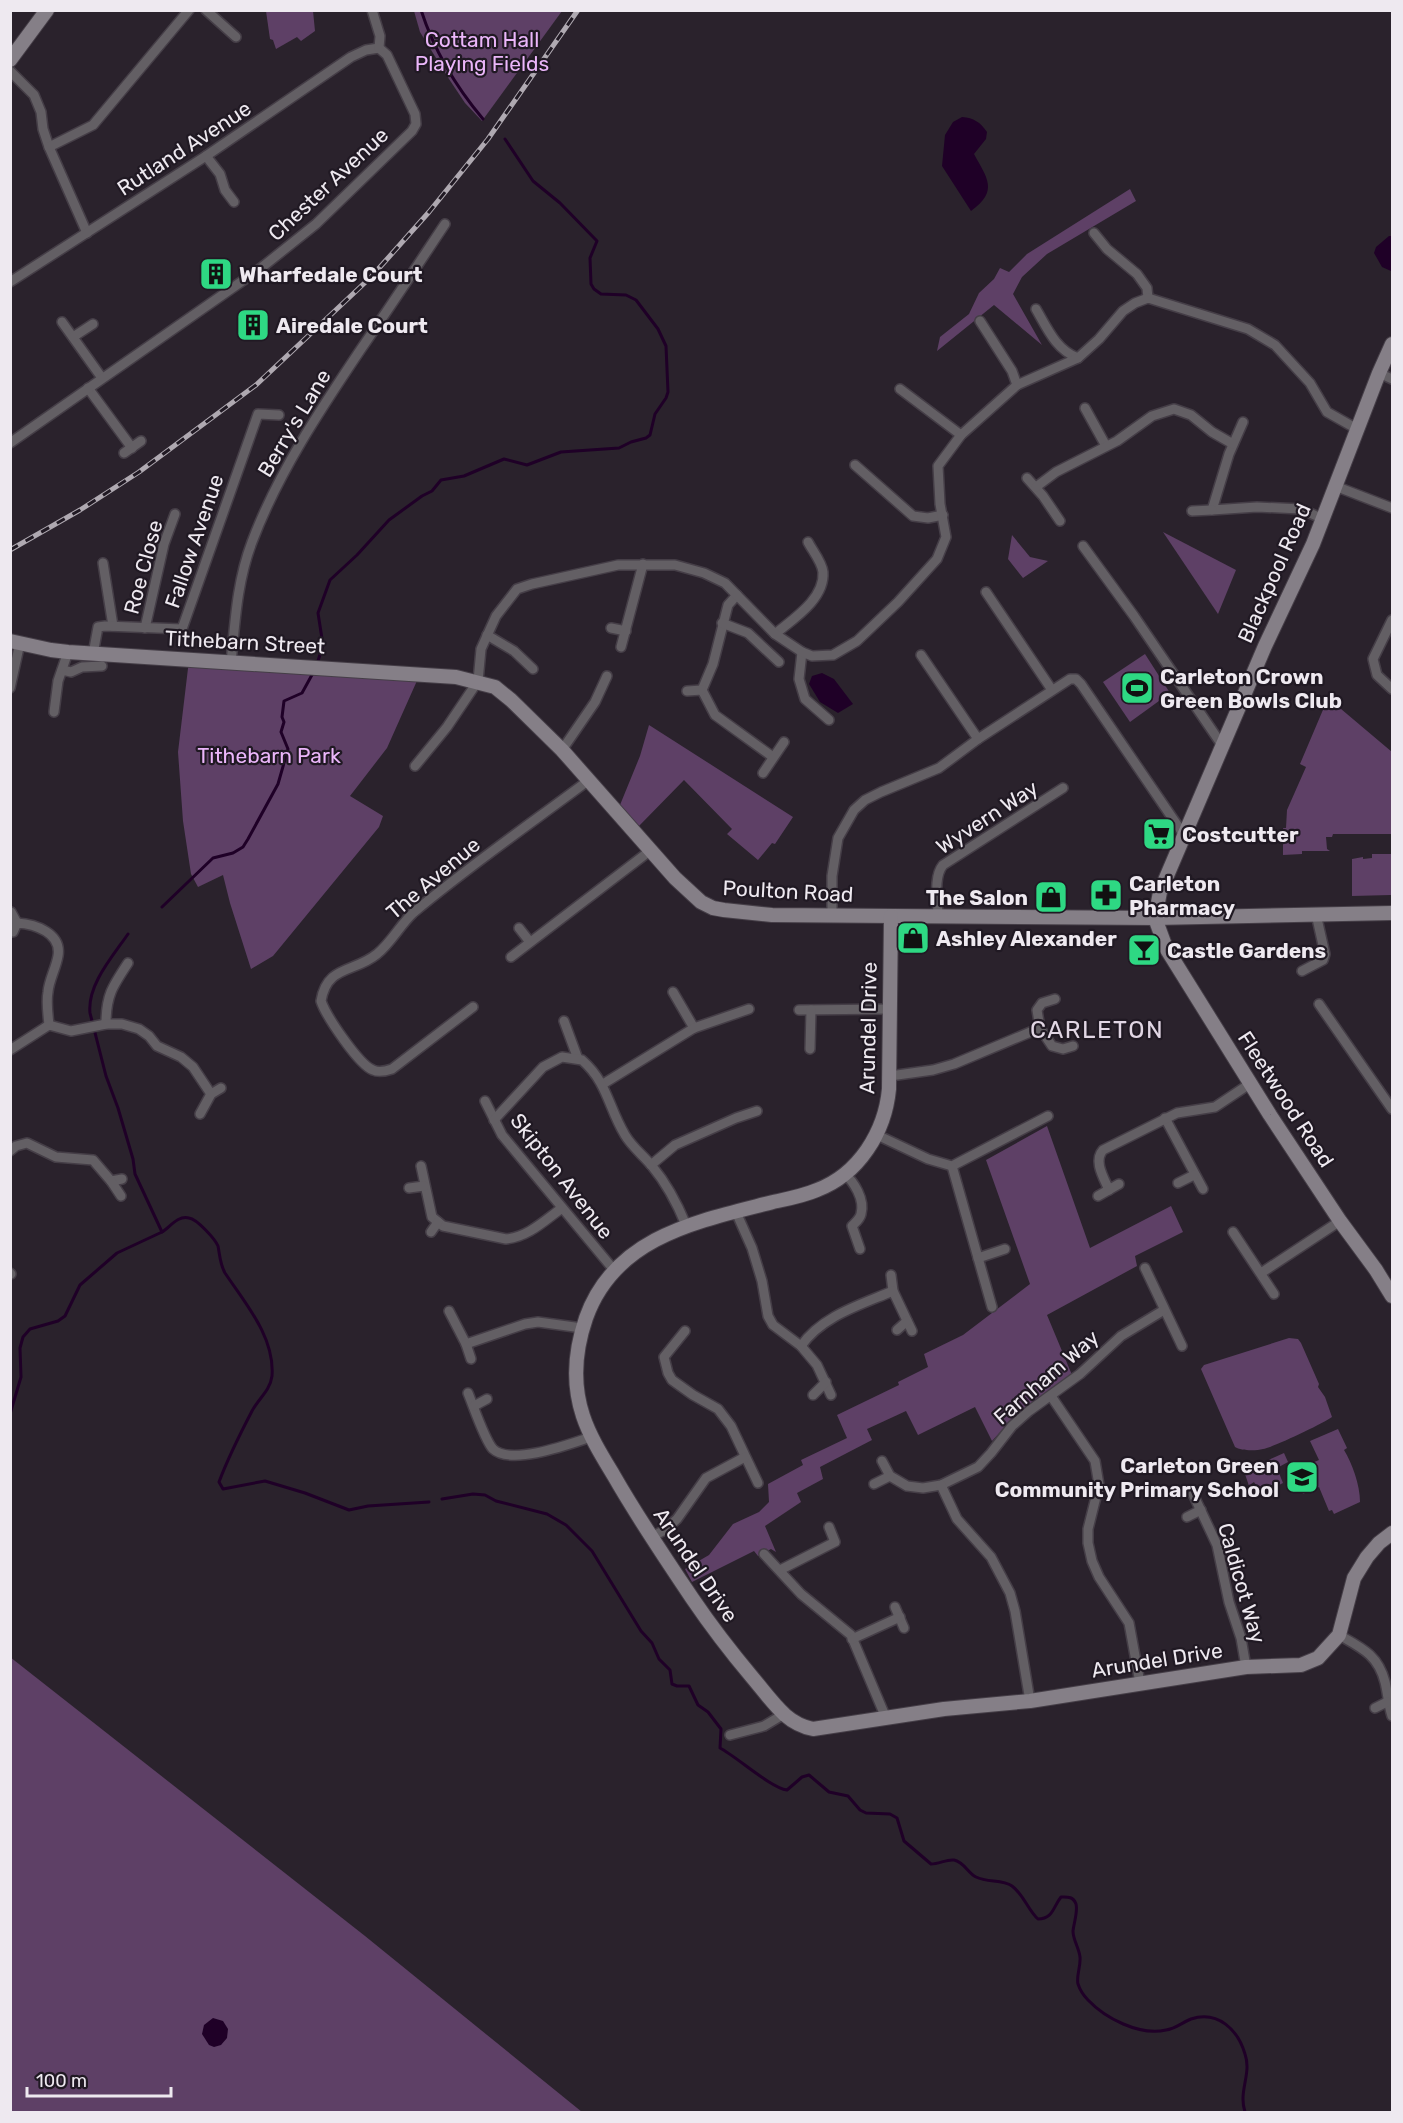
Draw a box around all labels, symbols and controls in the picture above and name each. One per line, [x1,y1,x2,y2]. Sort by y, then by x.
park label: Cottam Hall Playing Fields [415,27,549,76]
street label: Rutland Avenue [112,95,256,201]
street label: Chester Avenue [263,122,393,246]
building icon: Wharfedale Court [198,256,234,292]
place label: Wharfedale Court [239,262,423,287]
building icon: Airedale Court [235,307,271,343]
place label: Airedale Court [276,313,428,338]
street label: Berry's Lane [252,365,336,481]
street label: Fallow Avenue [159,471,229,611]
street label: Blackpool Road [1232,499,1316,647]
street label: Roe Close [118,517,168,617]
street label: Tithebarn Street [164,625,326,659]
place label: Carleton Crown Green Bowls Club [1160,664,1342,713]
sports icon: Carleton Crown Green Bowls Club [1119,670,1155,706]
park label: Tithebarn Park [197,743,341,768]
street label: Wyvern Way [931,775,1043,859]
supermarket icon: Costcutter [1141,816,1177,852]
place label: Costcutter [1182,822,1299,847]
street label: The Avenue [381,832,485,924]
place label: Carleton Pharmacy [1129,871,1235,920]
street label: Poulton Road [722,875,854,907]
pharmacy icon: Carleton Pharmacy [1088,877,1124,913]
shop icon: The Salon [1033,879,1069,915]
place label: The Salon [926,885,1028,910]
shop icon: Ashley Alexander [895,920,931,956]
place label: Ashley Alexander [936,926,1117,951]
bar icon: Castle Gardens [1126,932,1162,968]
place label: Castle Gardens [1167,938,1326,963]
street label: Arundel Drive [854,962,882,1094]
district label: CARLETON [1030,1016,1164,1044]
street label: Fleetwood Road [1233,1026,1339,1172]
street label: Skipton Avenue [505,1108,619,1244]
street label: Farnham Way [988,1324,1104,1429]
place label: Carleton Green Community Primary School [995,1453,1279,1502]
school or university icon: Carleton Green Community Primary School [1284,1459,1320,1495]
street label: Arundel Drive [649,1503,743,1627]
street label: Caldicot Way [1213,1520,1271,1646]
street label: Arundel Drive [1090,1637,1224,1683]
scale bar [27,2060,171,2098]
text: 100 m [36,2070,87,2092]

